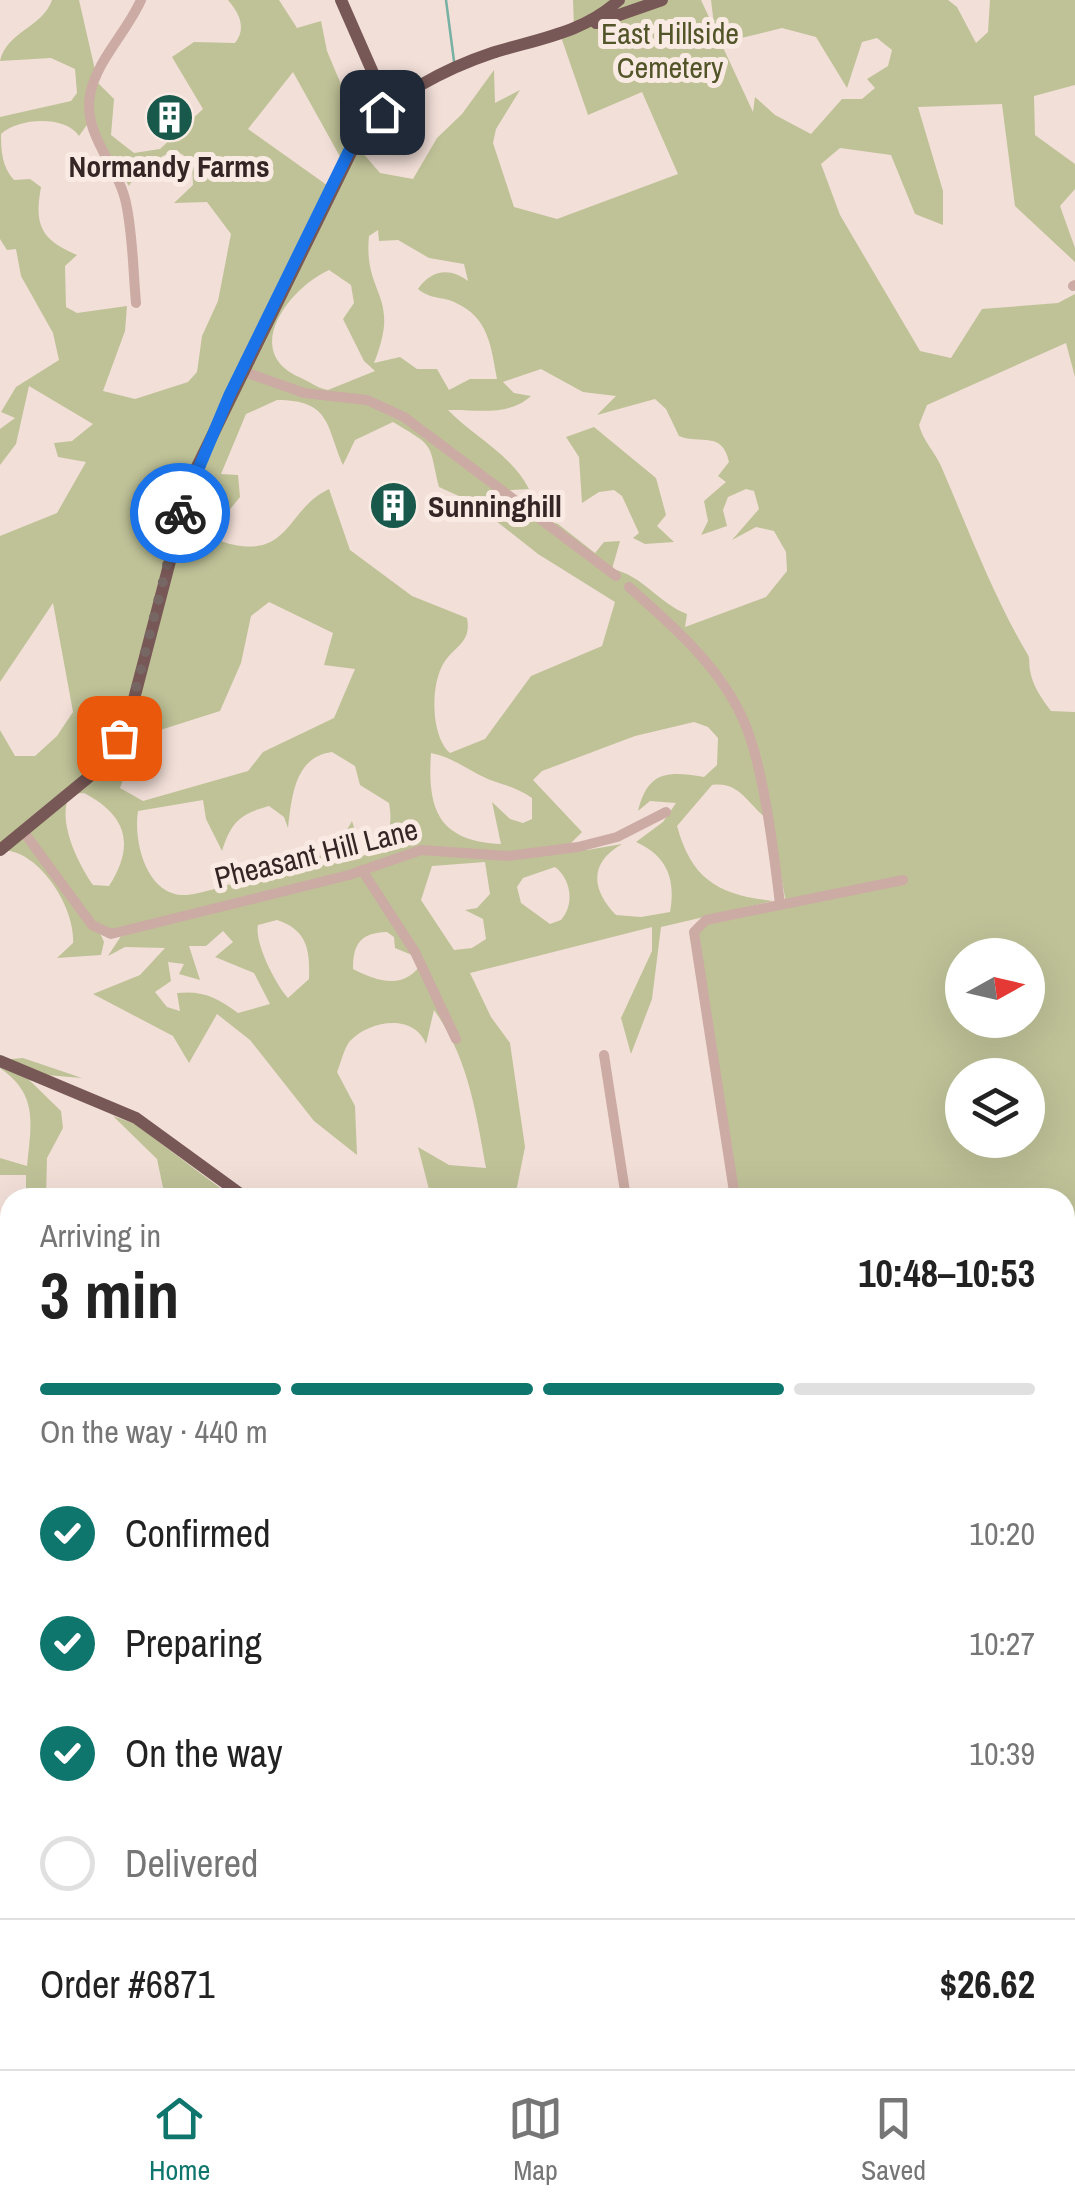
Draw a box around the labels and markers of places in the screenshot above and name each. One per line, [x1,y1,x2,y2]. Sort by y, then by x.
pin [340,70,425,155]
building icon: Normandy Farms [143,91,195,143]
place label: Normandy Farms [68,146,270,186]
building icon: Sunninghill [367,480,419,532]
place label: Sunninghill [428,486,562,526]
pin [77,696,162,781]

